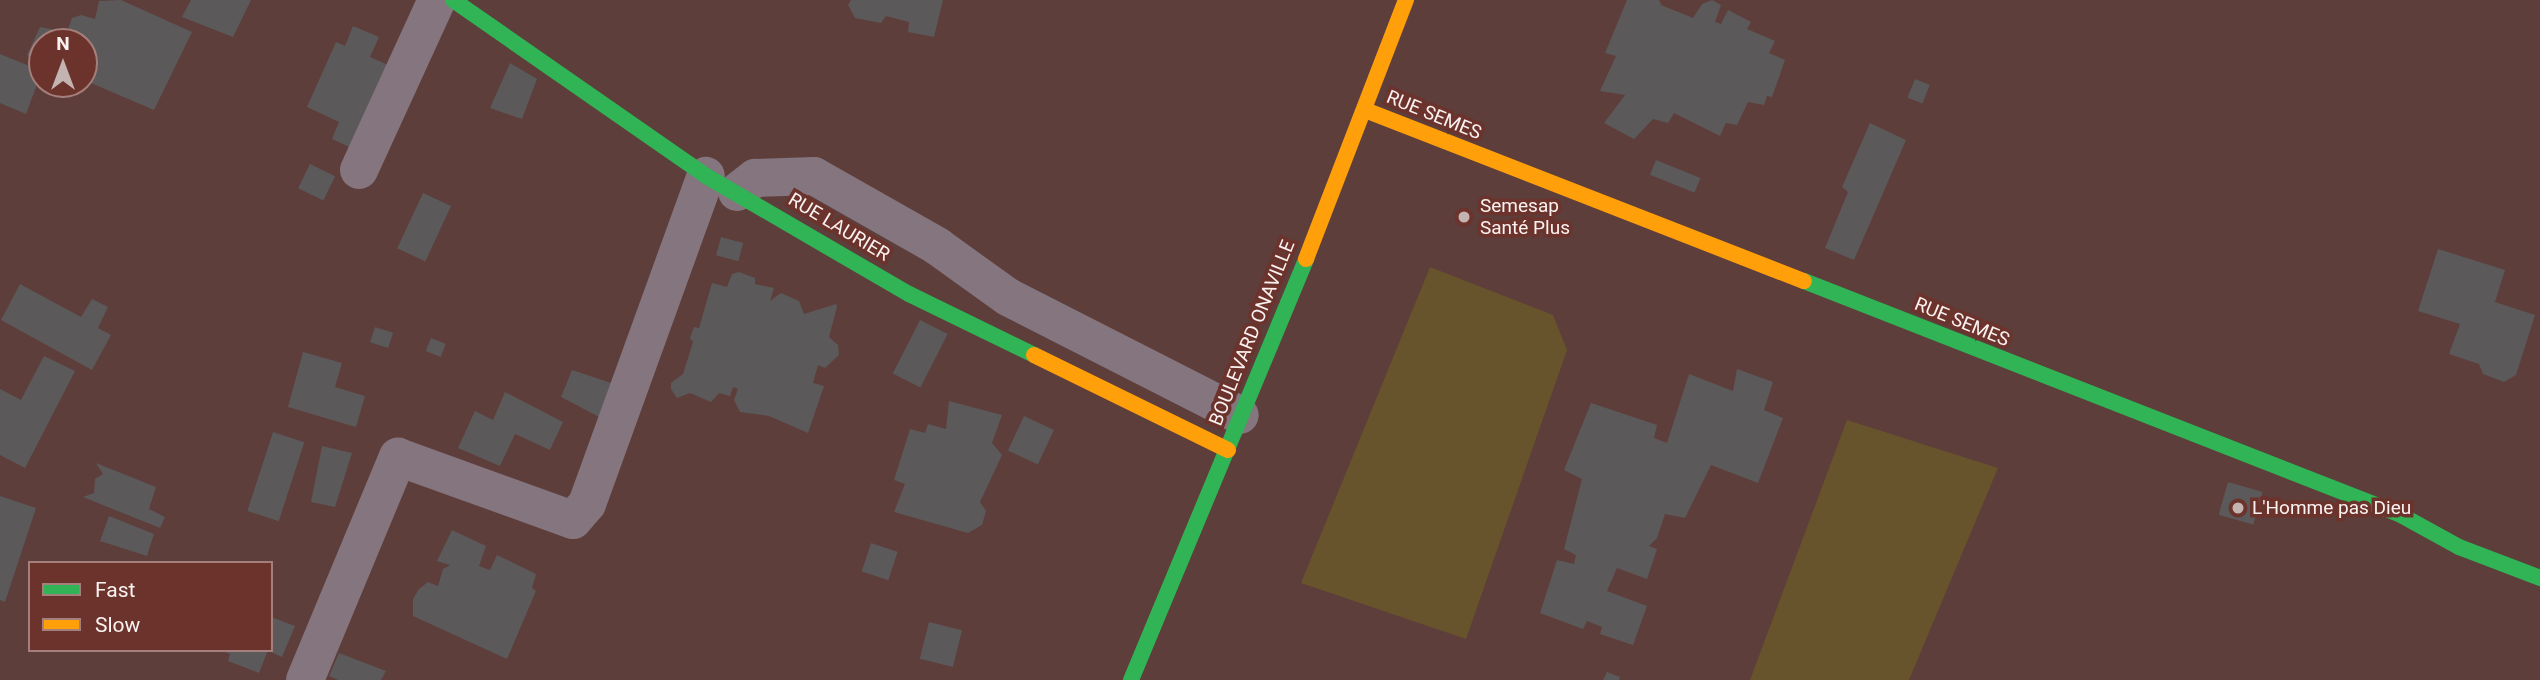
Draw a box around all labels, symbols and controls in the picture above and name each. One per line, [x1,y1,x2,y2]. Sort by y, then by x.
north arrow [28,28,98,98]
text: N [56,32,70,55]
street label: RUE SEMES [1383,86,1485,144]
street label: RUE LAURIER [784,188,894,266]
place label: Semesap Santé Plus [1480,195,1570,239]
marker: Semesap Santé Plus [1454,207,1474,227]
street label: BOULEVARD ONAVILLE [1204,237,1300,429]
street label: RUE SEMES [1911,293,2013,351]
place label: L'Homme pas Dieu [2252,497,2411,519]
marker: L'Homme pas Dieu [2230,500,2246,516]
legend [28,561,273,652]
text: Fast [95,578,135,602]
text: Slow [95,613,140,637]

